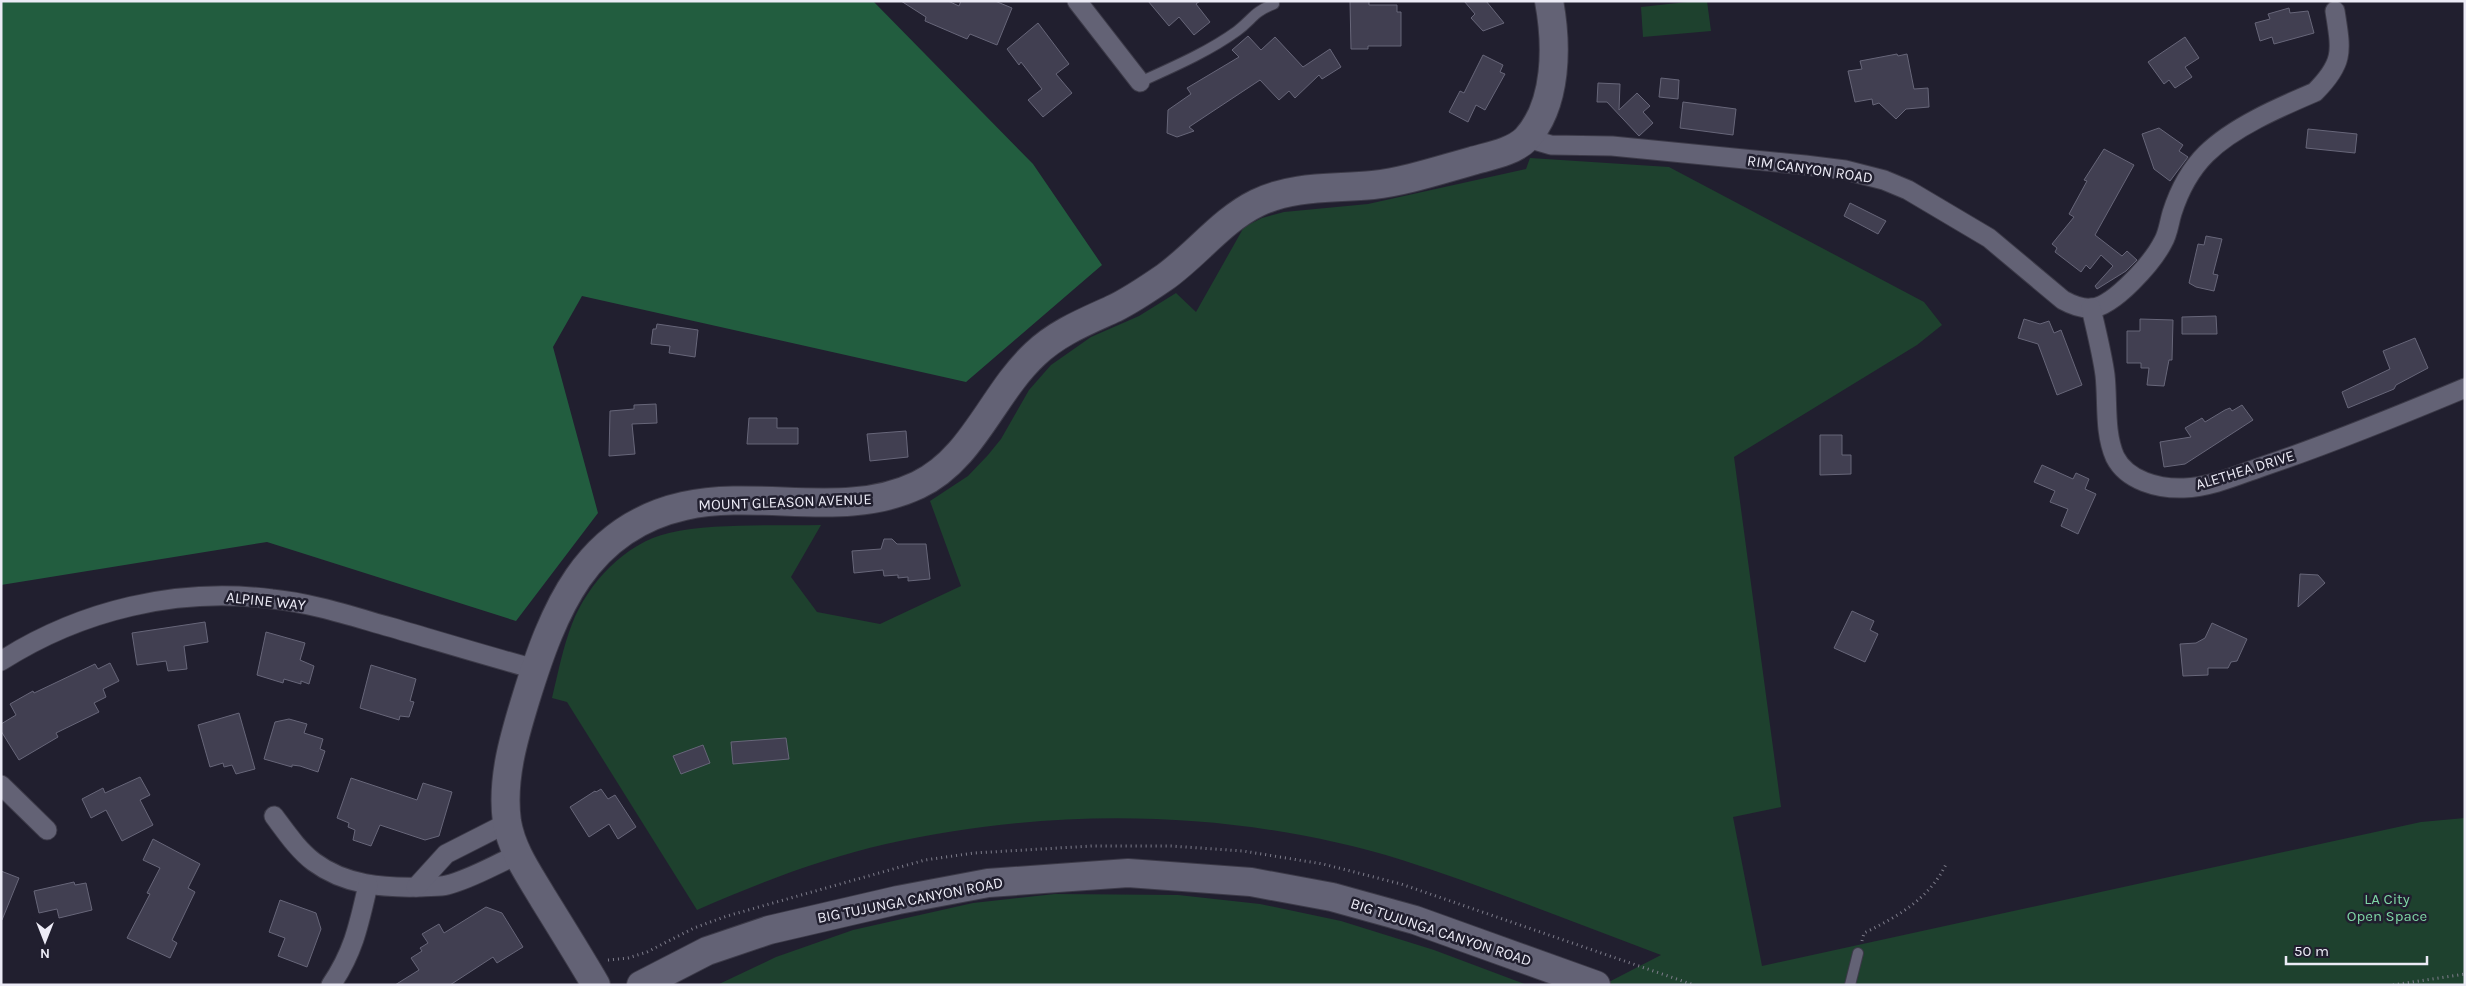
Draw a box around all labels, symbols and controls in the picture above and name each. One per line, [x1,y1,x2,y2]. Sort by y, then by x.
street label: RIM CANYON ROAD [1746,151,1874,187]
street label: ALETHEA DRIVE [2193,446,2297,494]
street label: MOUNT GLEASON AVENUE [698,490,872,514]
street label: ALPINE WAY [225,588,307,614]
street label: BIG TUJUNGA CANYON ROAD [816,873,1004,927]
park label: LA City Open Space [2347,890,2427,925]
street label: BIG TUJUNGA CANYON ROAD [1348,894,1534,970]
north arrow [20,916,70,966]
scale bar [2286,934,2427,966]
text: 50 m [2294,942,2329,960]
text: N [40,945,50,962]

